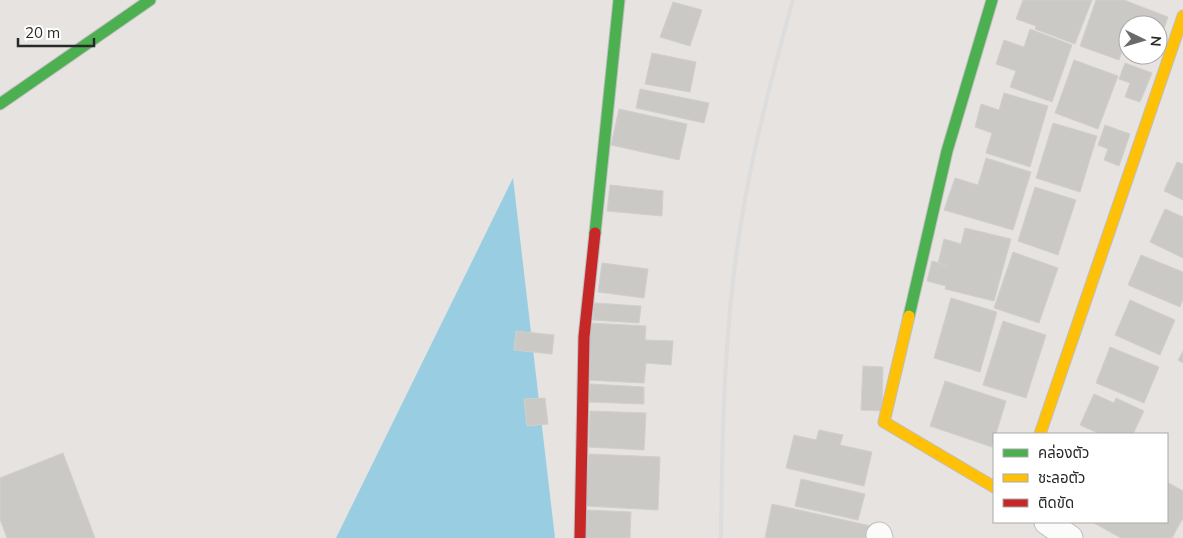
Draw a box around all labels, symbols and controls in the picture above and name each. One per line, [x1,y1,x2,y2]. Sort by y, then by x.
scale bar [18,15,94,47]
north arrow [1118,15,1168,65]
text: 20 m [25,23,60,42]
text: N [1147,35,1165,47]
legend [993,433,1168,523]
text: คล่องตัว [1038,443,1089,462]
text: ชะลอตัว [1038,468,1085,487]
text: ติดขัด [1038,493,1074,512]

